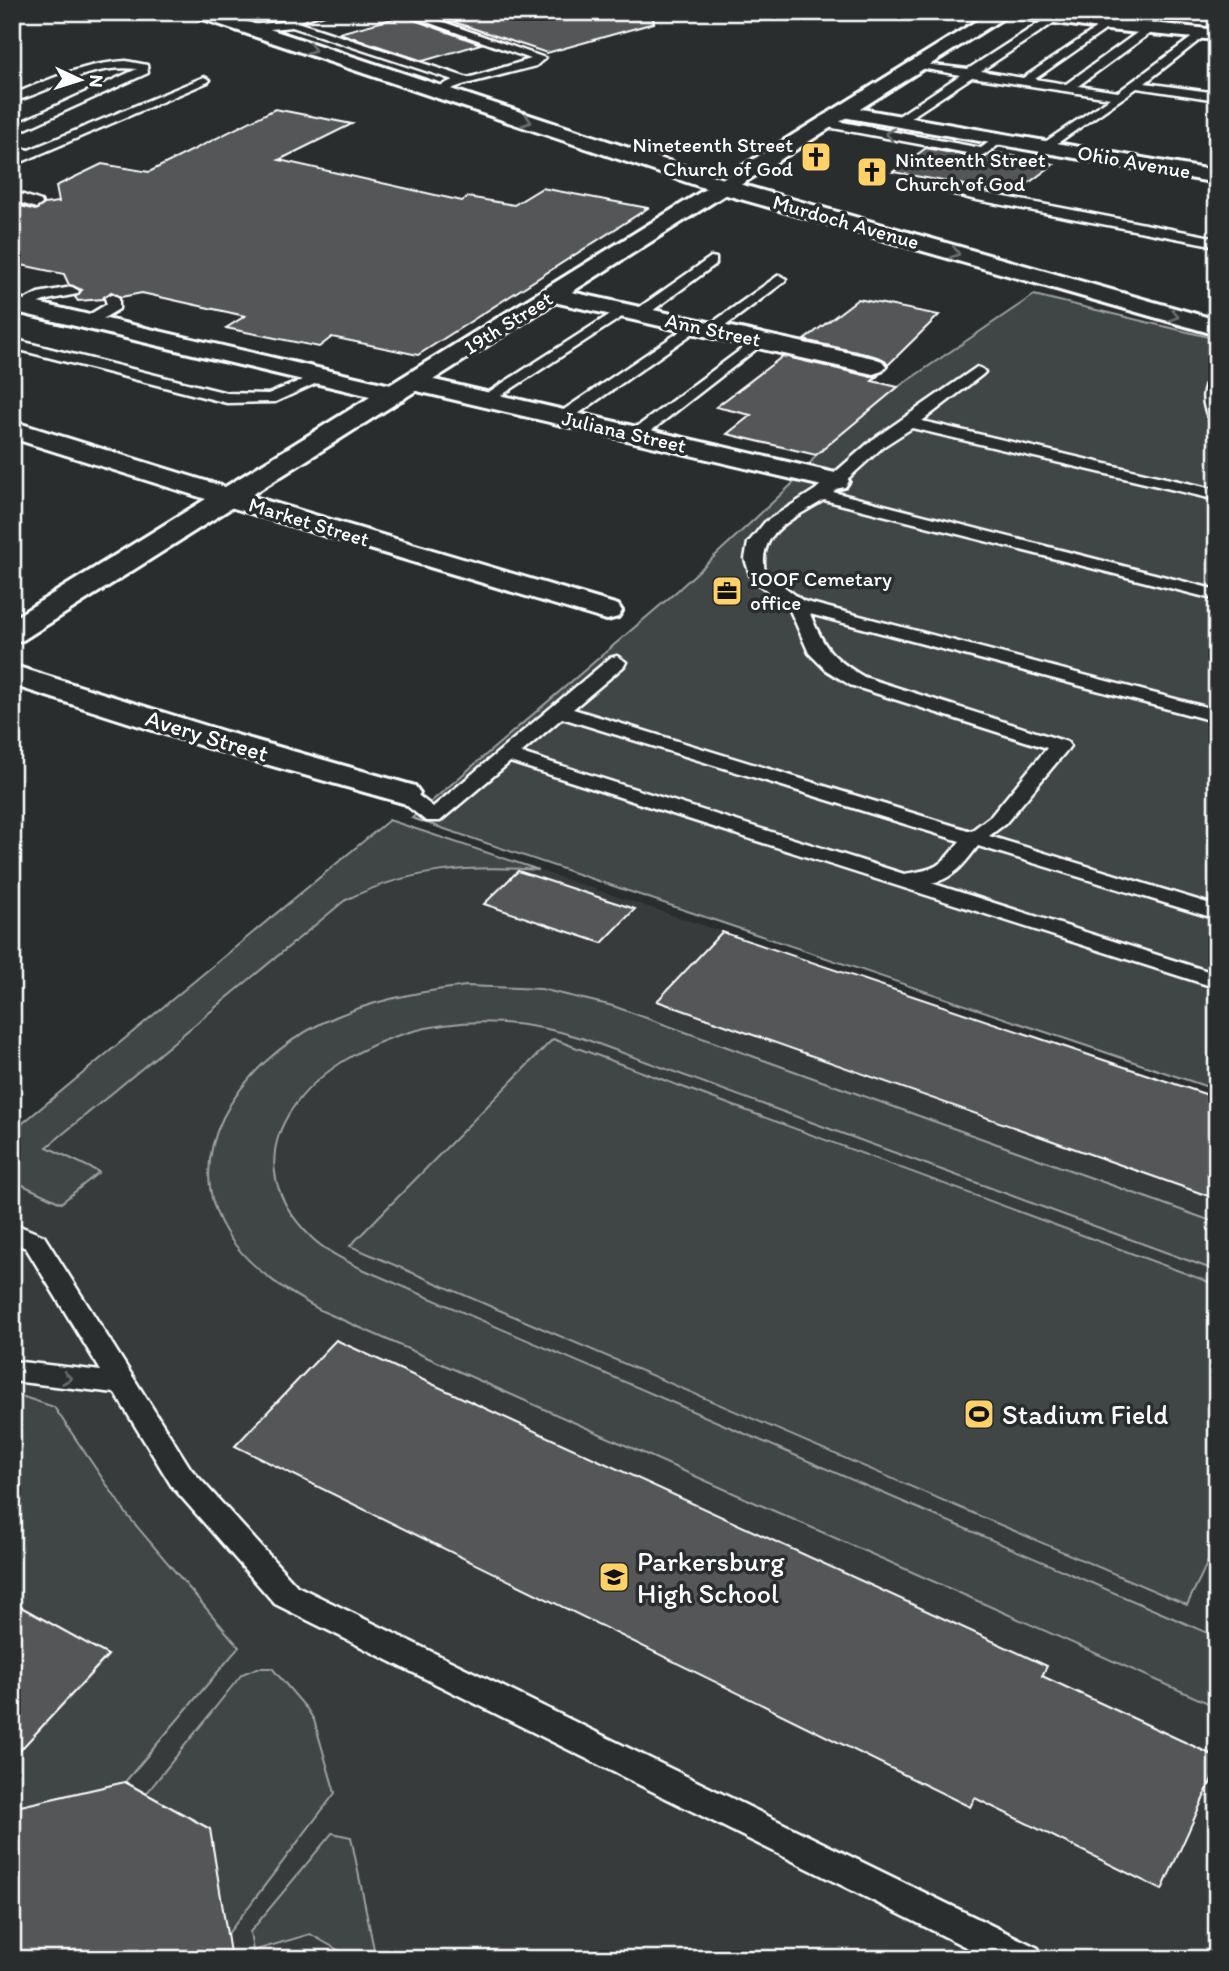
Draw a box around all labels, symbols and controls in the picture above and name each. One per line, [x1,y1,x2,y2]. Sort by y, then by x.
one-way arrow [305,40,317,55]
north arrow [46,46,116,116]
text: N [85,74,108,88]
one-way arrow [520,113,533,127]
one-way arrow [884,128,896,143]
place label: Nineteenth Street Church of God [632,132,794,181]
street label: Ohio Avenue [1076,139,1192,184]
church icon: Nineteenth Street Church of God [799,140,833,174]
place label: Ninteenth Street Church of God [895,147,1046,196]
church icon: Ninteenth Street Church of God [855,155,889,189]
street label: Murdoch Avenue [770,189,922,254]
one-way arrow [949,245,961,260]
street label: 19th Street [459,285,557,360]
street label: Ann Street [663,307,763,352]
one-way arrow [1167,307,1179,322]
street label: Juliana Street [560,405,689,458]
street label: Market Street [246,491,373,552]
place label: IOOF Cemetary office [750,566,892,615]
office icon: IOOF Cemetary office [710,574,744,608]
street label: Avery Street [142,703,272,768]
one-way arrow [61,1370,73,1385]
sports icon: Stadium Field [962,1397,996,1431]
place label: Stadium Field [1002,1397,1168,1431]
place label: Parkersburg High School [637,1544,785,1610]
school or university icon: Parkersburg High School [597,1560,631,1594]

